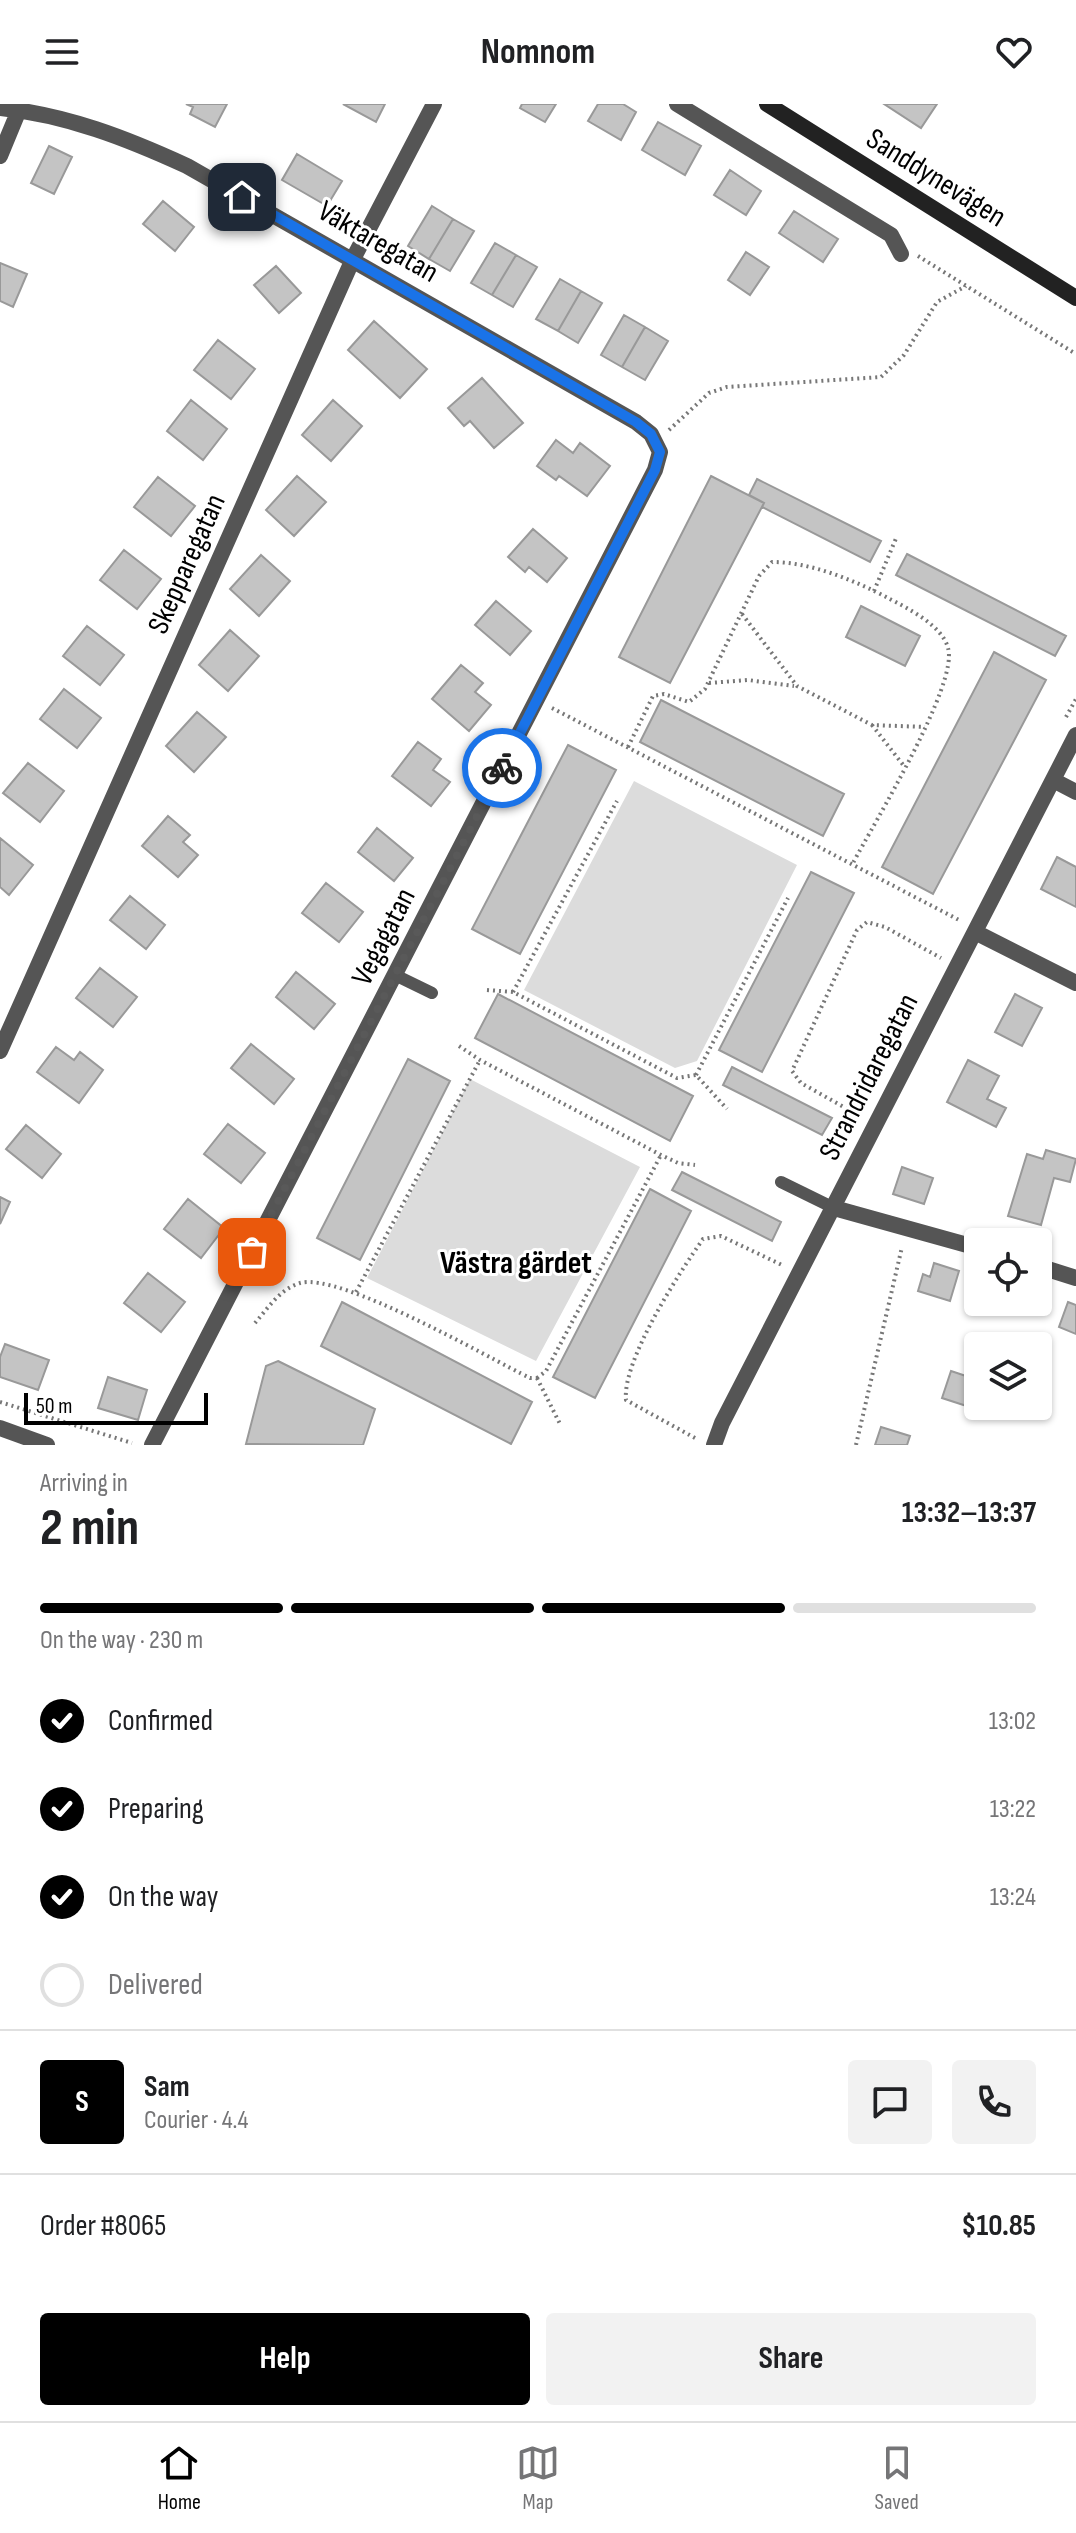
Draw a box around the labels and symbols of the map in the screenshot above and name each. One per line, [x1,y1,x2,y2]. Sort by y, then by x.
street label: Sanddynevägen [859,121,1013,235]
pin [208,163,276,231]
street label: Väktaregatan [311,193,445,291]
street label: Skepparegatan [140,489,234,639]
courier [462,728,542,808]
street label: Vegagatan [344,882,424,992]
street label: Strandridaregatan [812,988,926,1166]
pin [218,1218,286,1286]
district label: Västra gärdet [440,1244,592,1283]
scale bar [24,1389,208,1425]

